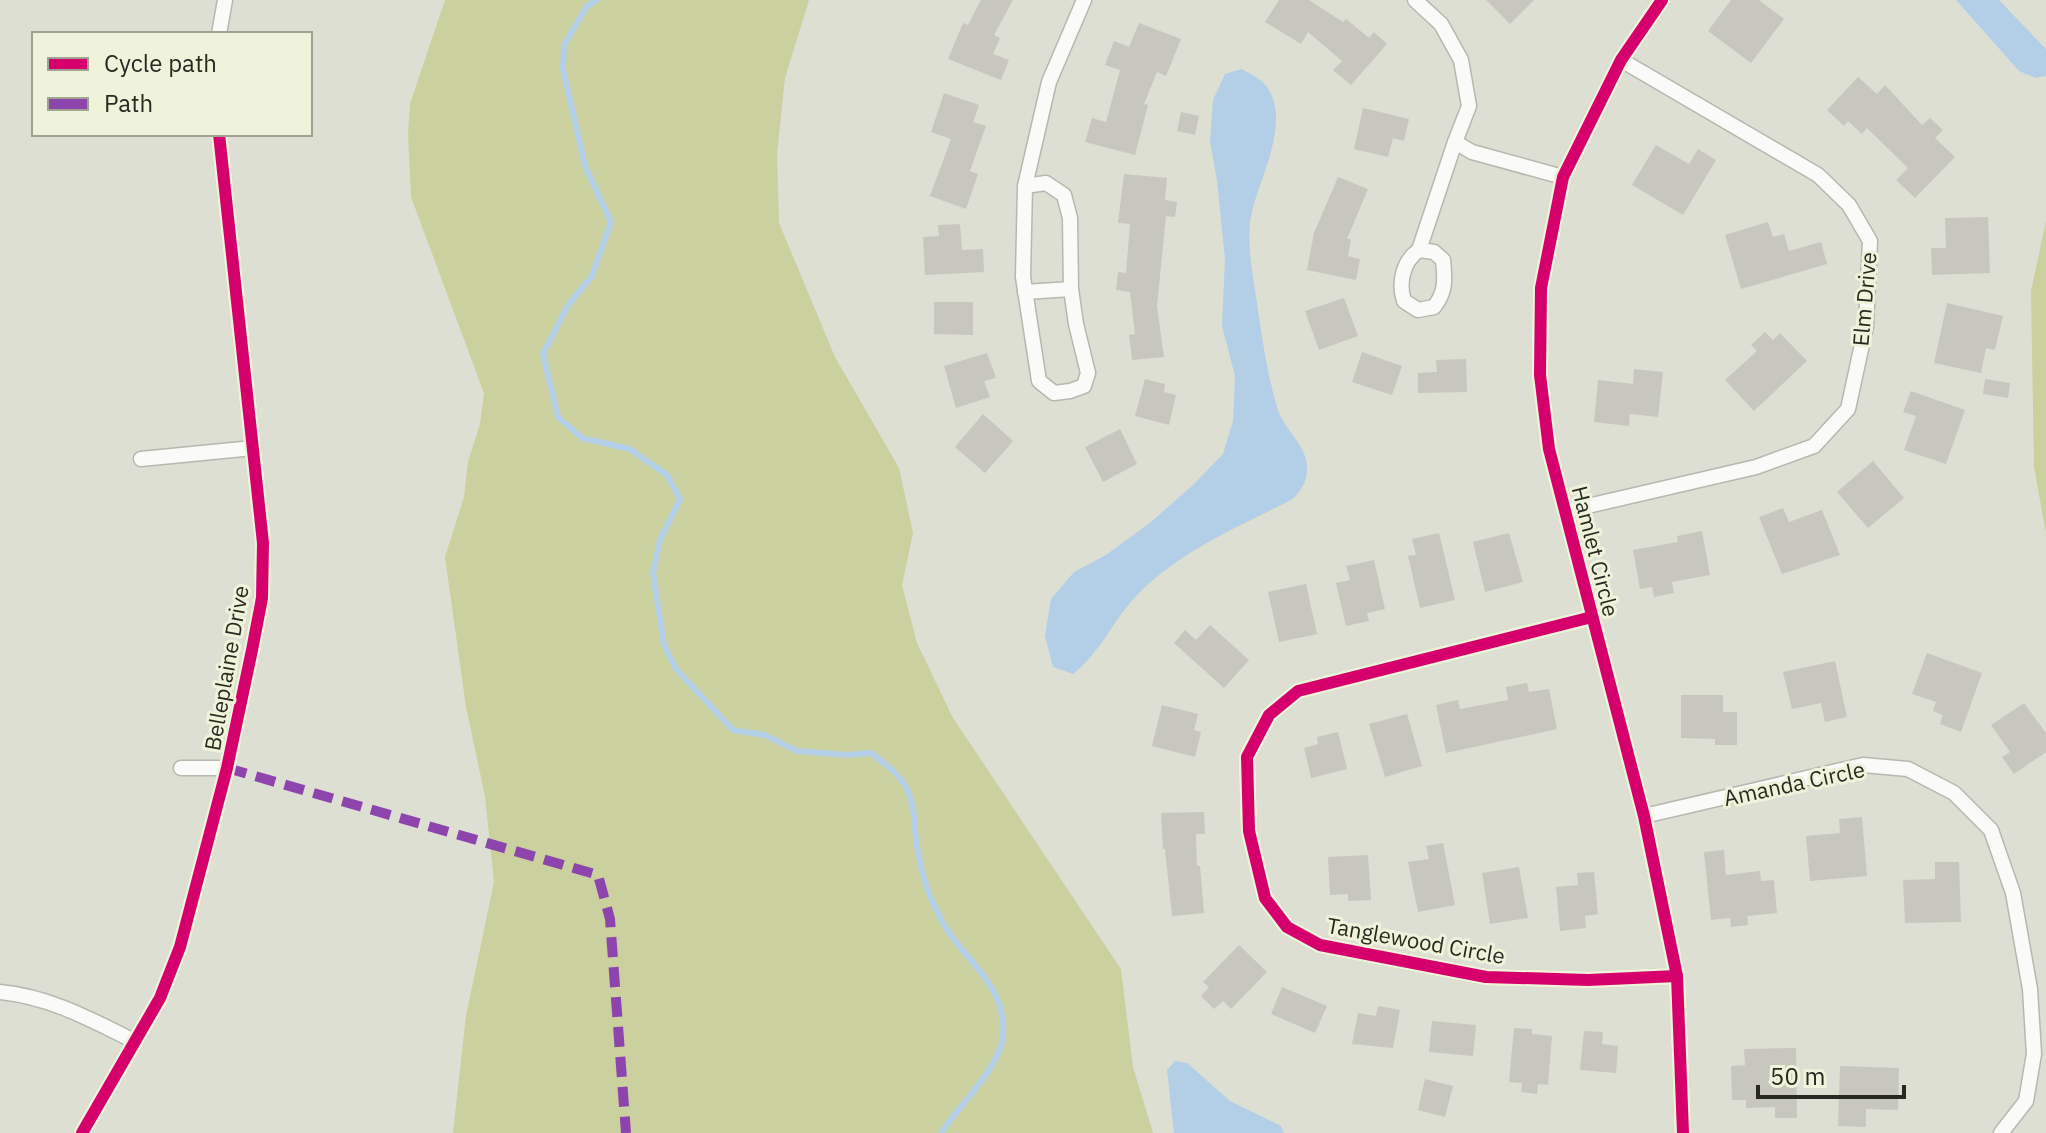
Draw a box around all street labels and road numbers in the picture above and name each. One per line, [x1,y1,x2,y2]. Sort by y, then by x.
street label: Elm Drive [1845,251,1883,347]
street label: Hamlet Circle [1566,483,1626,619]
street label: Belleplaine Drive [197,583,255,753]
street label: Amanda Circle [1721,754,1867,812]
street label: Tanglewood Circle [1325,910,1507,970]

